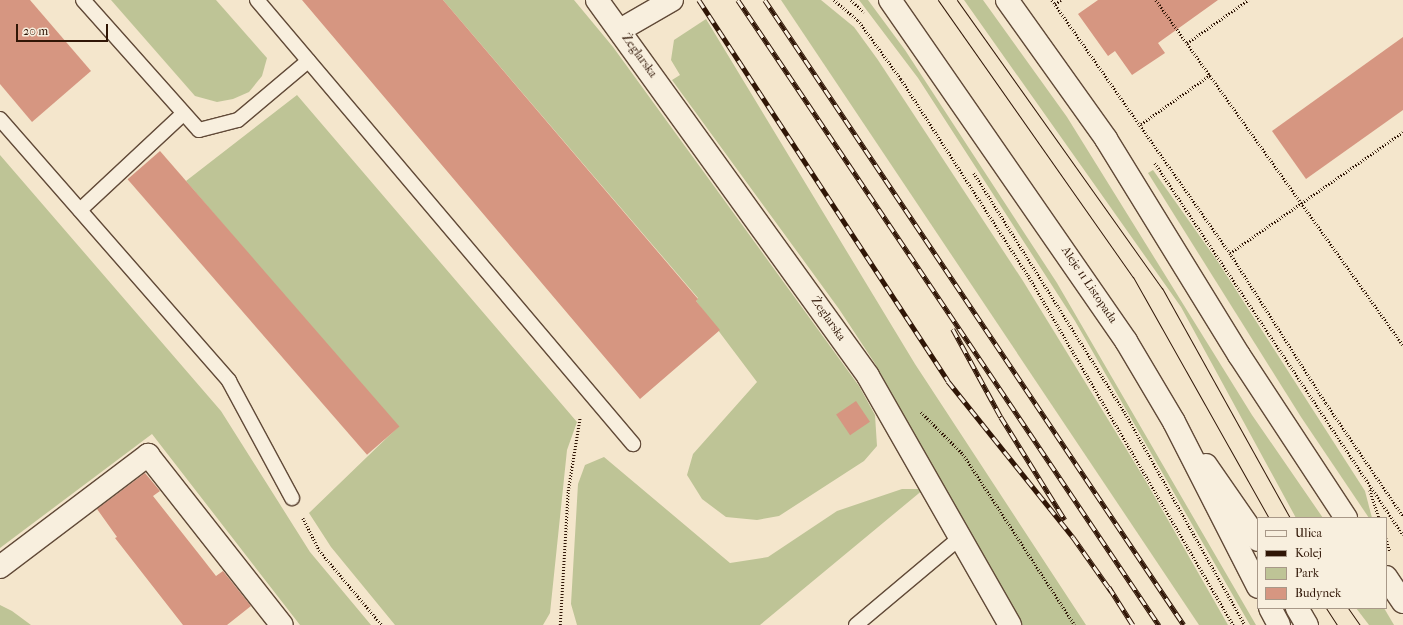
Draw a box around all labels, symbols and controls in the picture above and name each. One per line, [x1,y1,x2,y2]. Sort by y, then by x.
scale bar [18,16,110,42]
text: 20 m [23,24,48,38]
street label: Żeglarska [618,31,660,81]
street label: Aleje 11 Listopada [1058,244,1120,326]
street label: Żeglarska [808,294,848,344]
legend [1257,517,1387,609]
text: Ulica [1295,526,1322,540]
text: Kolej [1295,546,1322,560]
text: Park [1295,566,1319,580]
text: Budynek [1295,586,1341,600]

